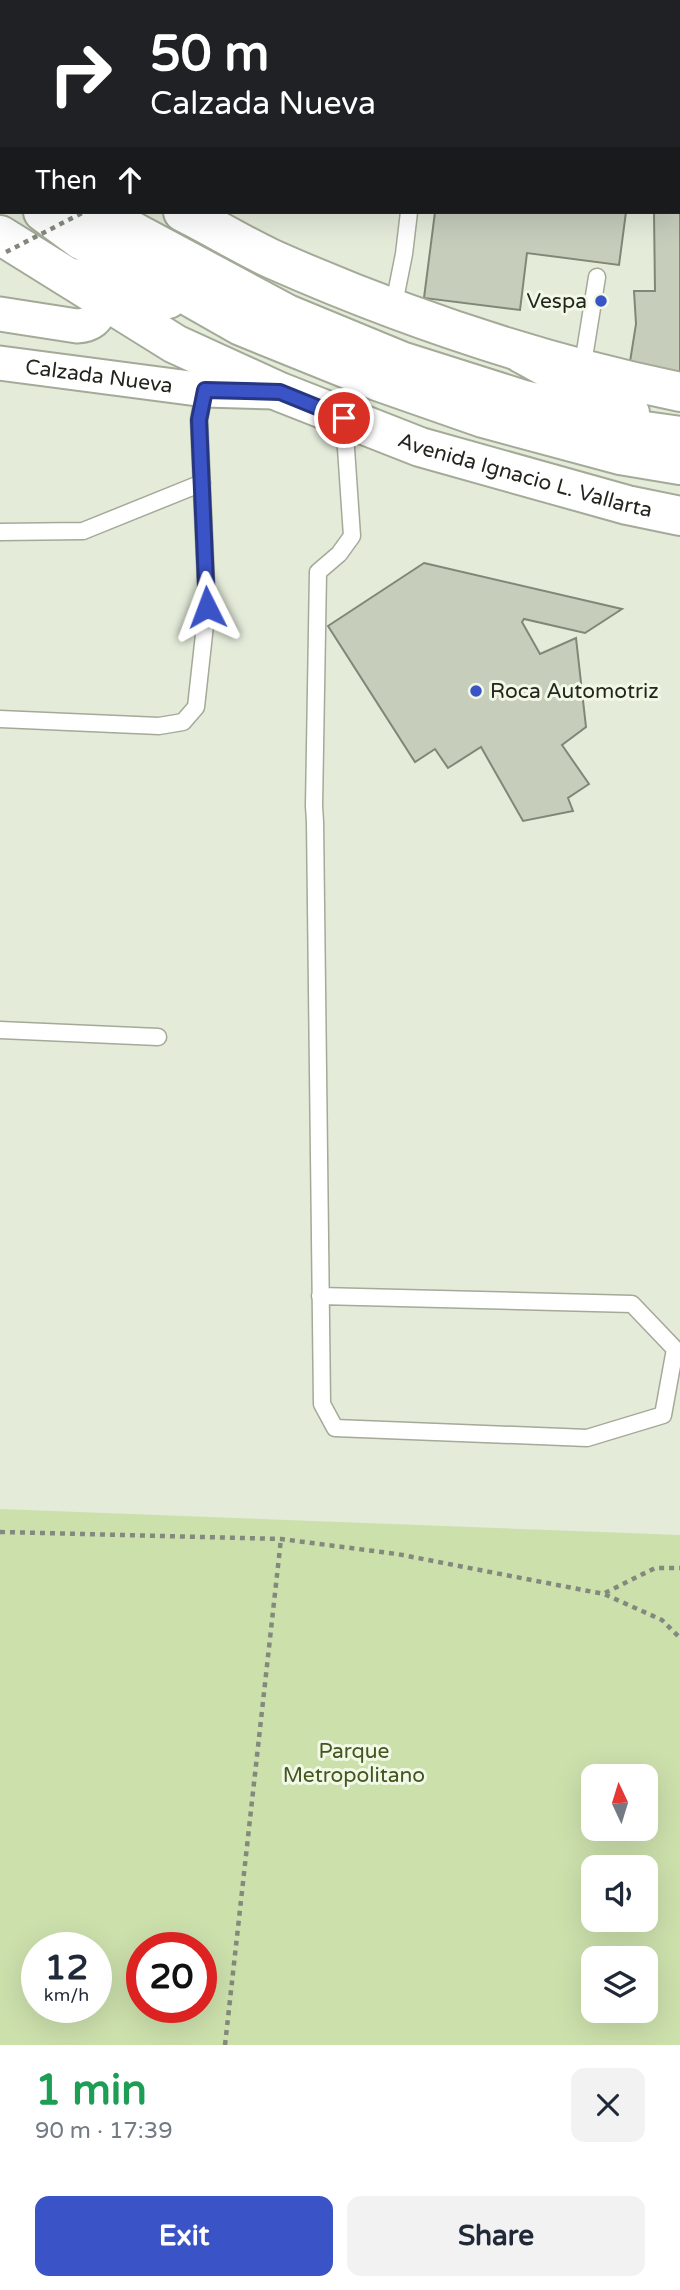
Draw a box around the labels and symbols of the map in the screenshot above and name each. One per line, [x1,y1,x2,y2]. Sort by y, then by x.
place label: Vespa [527,289,587,314]
marker: Vespa [593,293,609,309]
street label: Calzada Nueva [24,354,174,398]
pin [314,388,374,448]
street label: Avenida Ignacio L. Vallarta [394,427,655,522]
position arrow [170,570,244,644]
place label: Roca Automotriz [490,679,659,704]
marker: Roca Automotriz [468,683,484,699]
park label: Parque Metropolitano [283,1739,425,1788]
north arrow [581,1764,658,1841]
speed limit sign: 20 [126,1932,217,2023]

